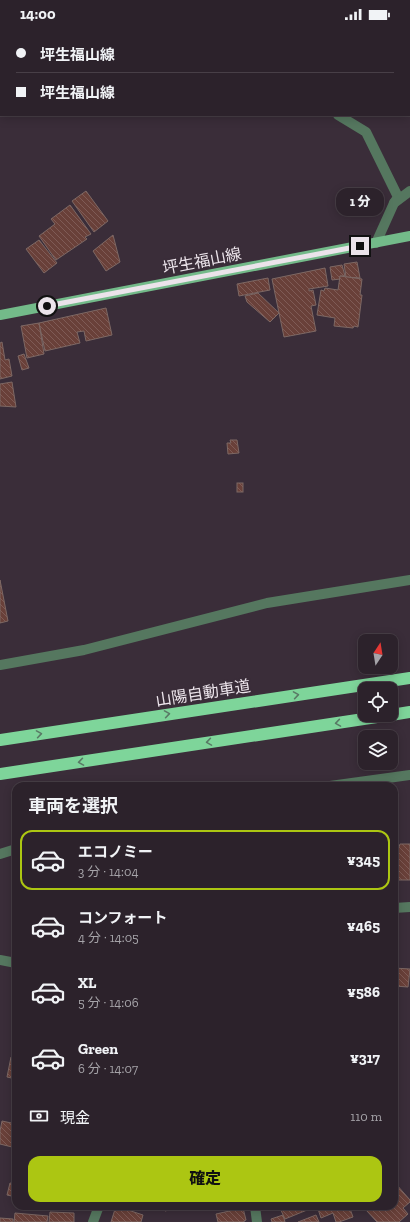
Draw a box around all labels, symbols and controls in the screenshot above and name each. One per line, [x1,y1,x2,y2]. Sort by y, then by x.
text: 14:00 [20,5,56,23]
text: 坪生福山線 [40,46,115,64]
text: 坪生福山線 [40,84,115,102]
callout: 1 分 [336,188,384,216]
text: 1 分 [350,194,370,209]
route end [351,237,369,255]
street label: 坪生福山線 [161,244,243,278]
route start [38,297,56,315]
north arrow [358,634,398,674]
map controls [358,634,398,770]
street label: 山陽自動車道 [154,676,252,710]
button: locate [358,682,398,722]
one-way arrow [293,691,299,700]
one-way arrow [164,710,170,719]
one-way arrow [335,718,341,727]
one-way arrow [35,730,42,739]
button: layers [358,730,398,770]
one-way arrow [206,738,212,746]
one-way arrow [78,757,84,766]
text: 車両を選択 [28,795,118,817]
icon: car [30,842,66,878]
text: エコノミー [78,843,153,861]
text: ¥345 [347,851,380,869]
text: 3 分 · 14:04 [78,864,138,879]
icon: car [30,908,66,944]
text: コンフォート [78,909,168,927]
text: ¥465 [347,917,380,935]
text: 4 分 · 14:05 [78,930,139,945]
icon: car [30,974,66,1010]
text: XL [78,974,96,992]
text: ¥586 [347,983,380,1001]
text: 5 分 · 14:06 [78,995,139,1010]
icon: car [30,1040,66,1076]
text: Green [78,1040,118,1058]
text: ¥317 [350,1049,380,1067]
text: 6 分 · 14:07 [78,1061,138,1076]
icon: cash [28,1105,50,1127]
text: 現金 [60,1109,90,1127]
text: 110 m [350,1109,382,1124]
button: 確定 [28,1156,382,1202]

